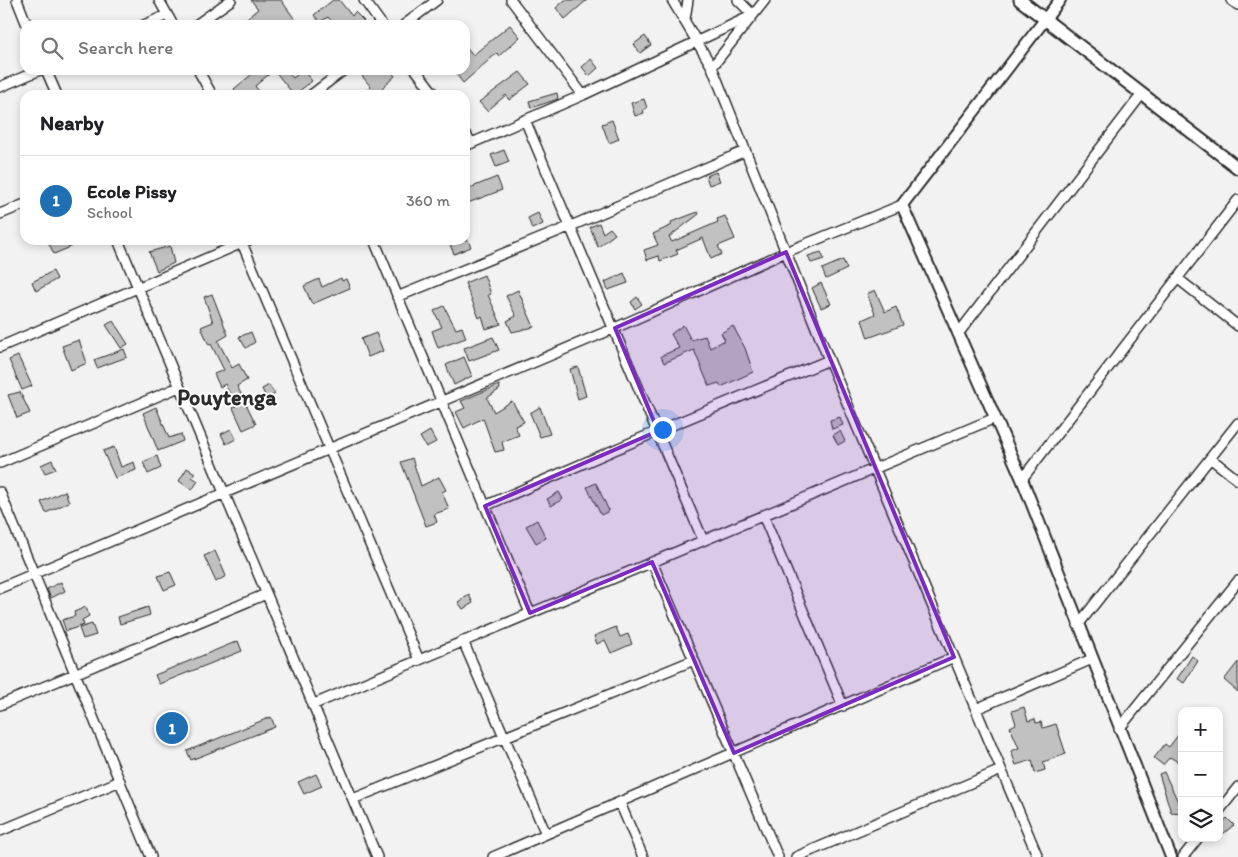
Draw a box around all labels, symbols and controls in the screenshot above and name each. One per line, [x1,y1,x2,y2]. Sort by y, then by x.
search box [20,20,470,75]
icon: search [38,34,66,62]
text: Search here [78,36,173,59]
text: Nearby [40,110,104,135]
text: Ecole Pissy [87,180,176,203]
text: 1 [52,191,60,210]
text: 360 m [406,191,450,210]
text: School [87,203,133,222]
district label: Pouytenga [177,384,277,411]
your location [650,417,676,443]
map controls [1178,707,1223,842]
button: + [1178,707,1223,752]
pin: 1 [156,709,188,747]
button: − [1178,752,1223,797]
button: layers [1178,797,1223,842]

